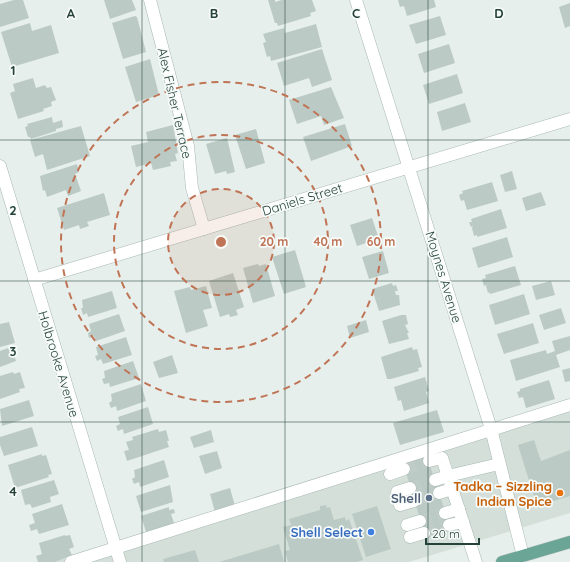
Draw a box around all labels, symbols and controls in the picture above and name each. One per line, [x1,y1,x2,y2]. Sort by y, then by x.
text: A [67,5,76,21]
text: B [210,5,218,21]
text: C [352,5,360,21]
text: D [494,5,504,21]
street label: Alex Fisher Terrace [154,46,196,160]
text: 1 [10,62,16,78]
street label: Daniels Street [260,179,344,219]
text: 2 [9,202,17,218]
street label: Moynes Avenue [422,229,466,325]
text: 20 m [260,234,288,249]
text: 40 m [314,234,342,249]
text: 60 m [367,234,395,249]
centre of rings [214,235,228,249]
street label: Holbrooke Avenue [35,309,83,419]
text: 3 [10,343,17,359]
place label: Tadka – Sizzling Indian Spice [453,478,552,509]
text: 4 [9,483,17,499]
marker: Tadka – Sizzling Indian Spice [555,488,565,498]
place label: Shell [391,490,421,506]
marker: Shell [424,493,434,503]
scale bar [426,520,479,546]
place label: Shell Select [291,524,363,540]
text: 20 m [432,526,460,541]
marker: Shell Select [366,527,376,537]

